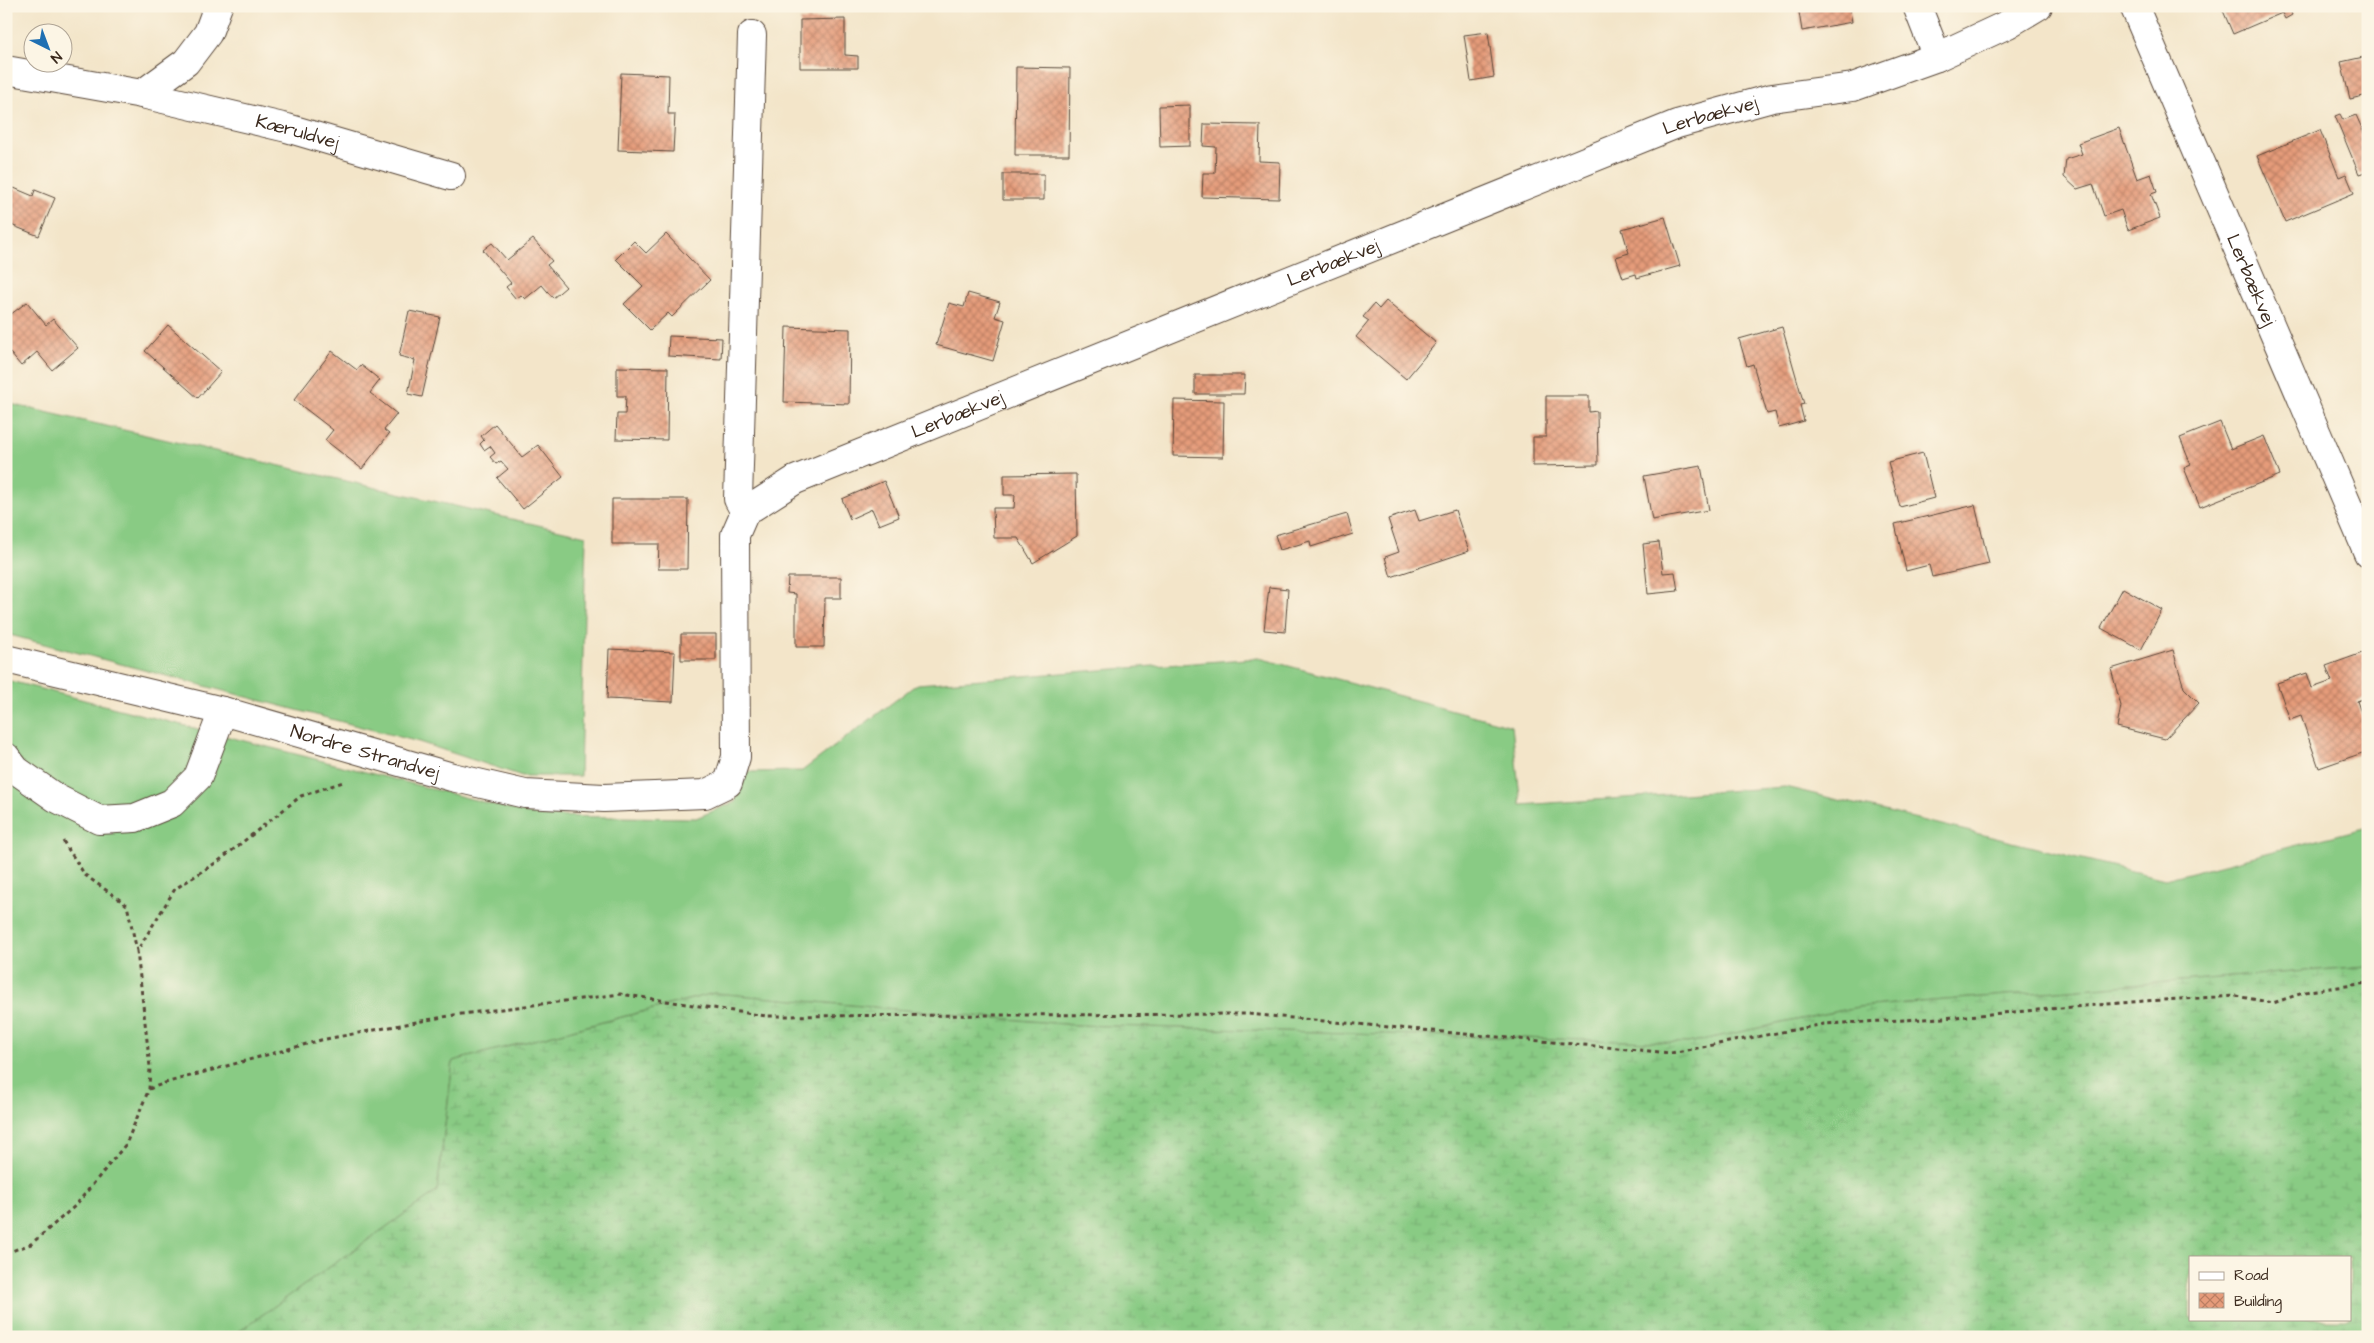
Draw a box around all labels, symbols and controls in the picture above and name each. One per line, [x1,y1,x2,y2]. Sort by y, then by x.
north arrow [22,22,72,72]
text: N [46,47,66,67]
street label: Lerbækvej [1658,89,1761,142]
street label: Kæruldvej [253,108,343,156]
street label: Lerbækvej [2220,230,2283,331]
street label: Lerbækvej [1283,232,1384,294]
street label: Lerbækvej [907,383,1008,445]
street label: Nordre Strandvej [287,718,443,786]
legend [2189,1256,2352,1320]
text: Road [2234,1265,2269,1286]
text: Building [2234,1291,2282,1313]

